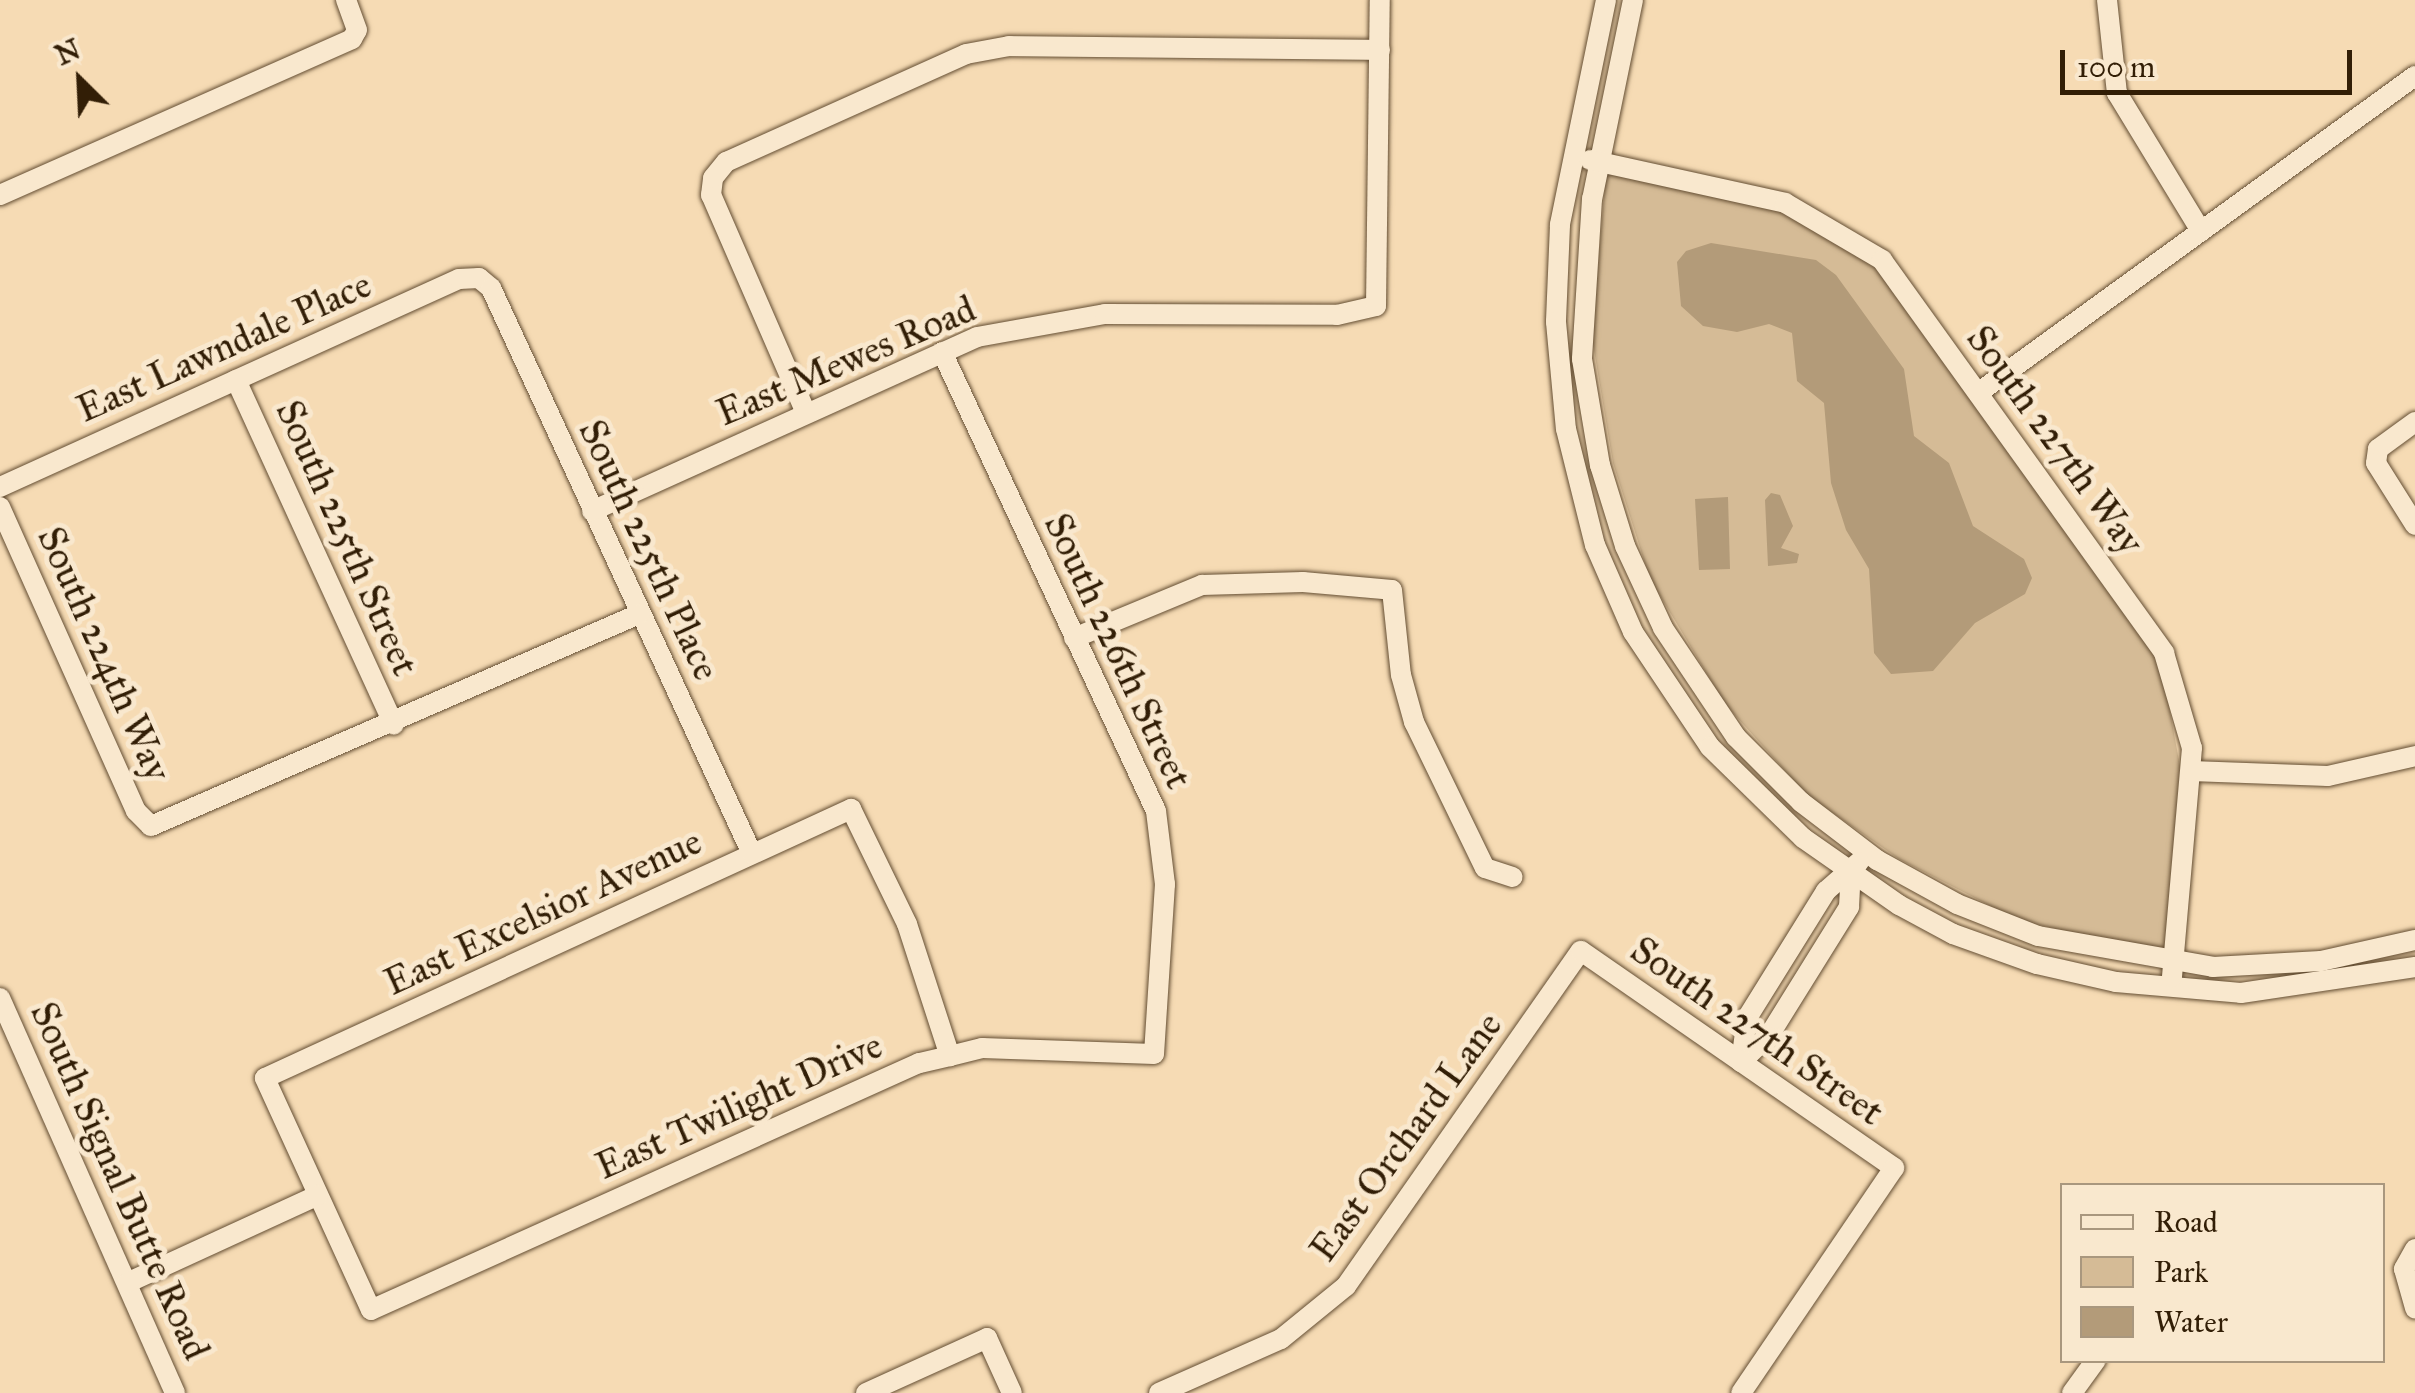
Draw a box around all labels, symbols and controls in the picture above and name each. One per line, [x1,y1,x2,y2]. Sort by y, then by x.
north arrow [30,30,130,130]
scale bar [2065,30,2358,92]
text: N [50,31,86,73]
text: 100 m [2077,49,2155,85]
street label: East Lawndale Place [70,262,378,432]
street label: East Mewes Road [710,286,982,436]
street label: South 227th Way [1957,317,2153,563]
street label: South 225th Street [266,393,428,683]
street label: South 225th Place [569,413,729,687]
street label: South 226th Street [1034,506,1202,796]
street label: South 224th Way [28,520,180,788]
street label: East Excelsior Avenue [377,819,709,1005]
street label: South 227th Street [1622,927,1892,1135]
street label: South Signal Butte Road [21,995,219,1367]
street label: East Orchard Lane [1300,1004,1512,1270]
street label: East Twilight Drive [589,1022,889,1190]
legend [2060,1183,2385,1363]
text: Road [2154,1204,2218,1240]
text: Park [2154,1254,2208,1290]
text: Water [2154,1304,2228,1340]

